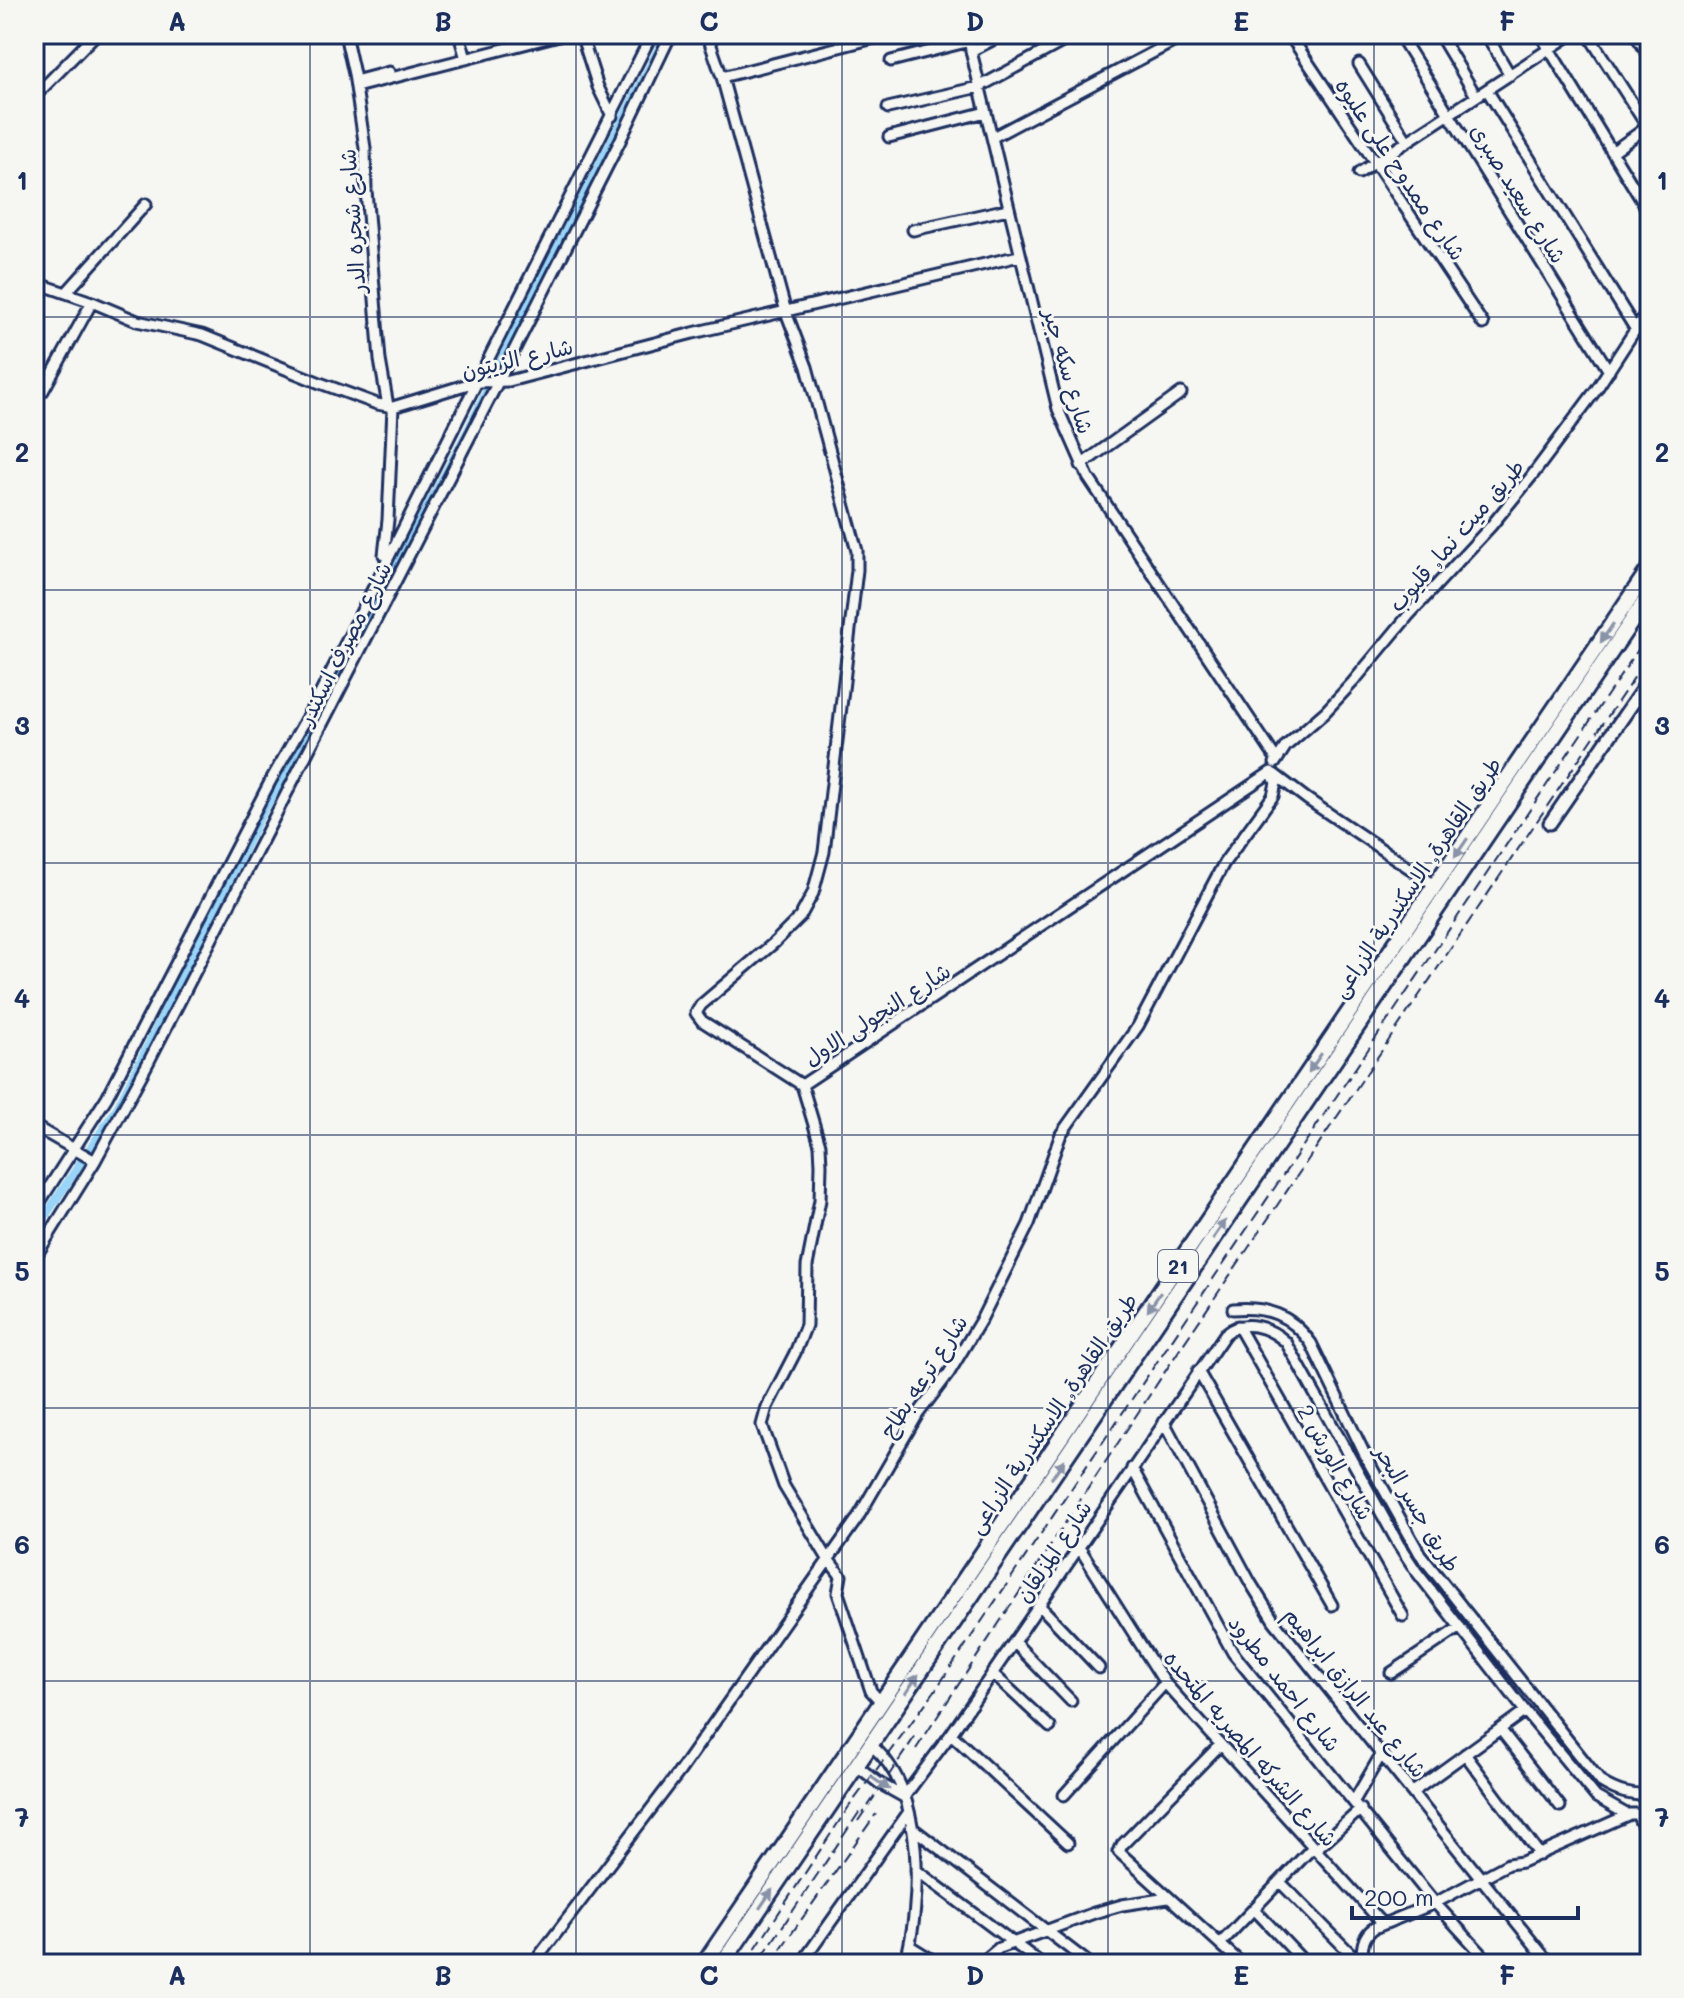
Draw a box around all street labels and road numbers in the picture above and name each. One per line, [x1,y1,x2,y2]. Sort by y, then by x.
street label: شارع ممدوح على عليوه [1328,72,1473,267]
street label: شارع سعيد صبرى [1463,118,1574,269]
street label: شارع شجره الدر [332,148,374,296]
street label: شارع سكه جير [1035,303,1101,438]
street label: شارع الزيتون [458,331,576,387]
street label: طريق ميت نما, قليوب [1382,453,1530,617]
street label: شارع مصرف اسكندر [290,557,399,732]
street label: طريق القاهرة, الاسكندرية الزراعى [1324,751,1508,1004]
street label: شارع النجولى الاول [798,956,957,1074]
road number: 21 [1158,1250,1198,1282]
street label: طريق القاهرة, الاسكندرية الزراعى [960,1287,1144,1540]
street label: شارع ترعه بطاح [872,1309,975,1444]
street label: شارع الورش 2 [1290,1399,1381,1526]
street label: طريق جسر البحر [1368,1437,1467,1577]
street label: شارع المزلقان [1008,1494,1099,1609]
street label: شارع عبد الرازق ابراهيم [1276,1601,1434,1785]
street label: شارع احمد مطرود [1221,1609,1348,1759]
street label: شارع الشركه المصريه المتحده [1156,1644,1344,1854]

